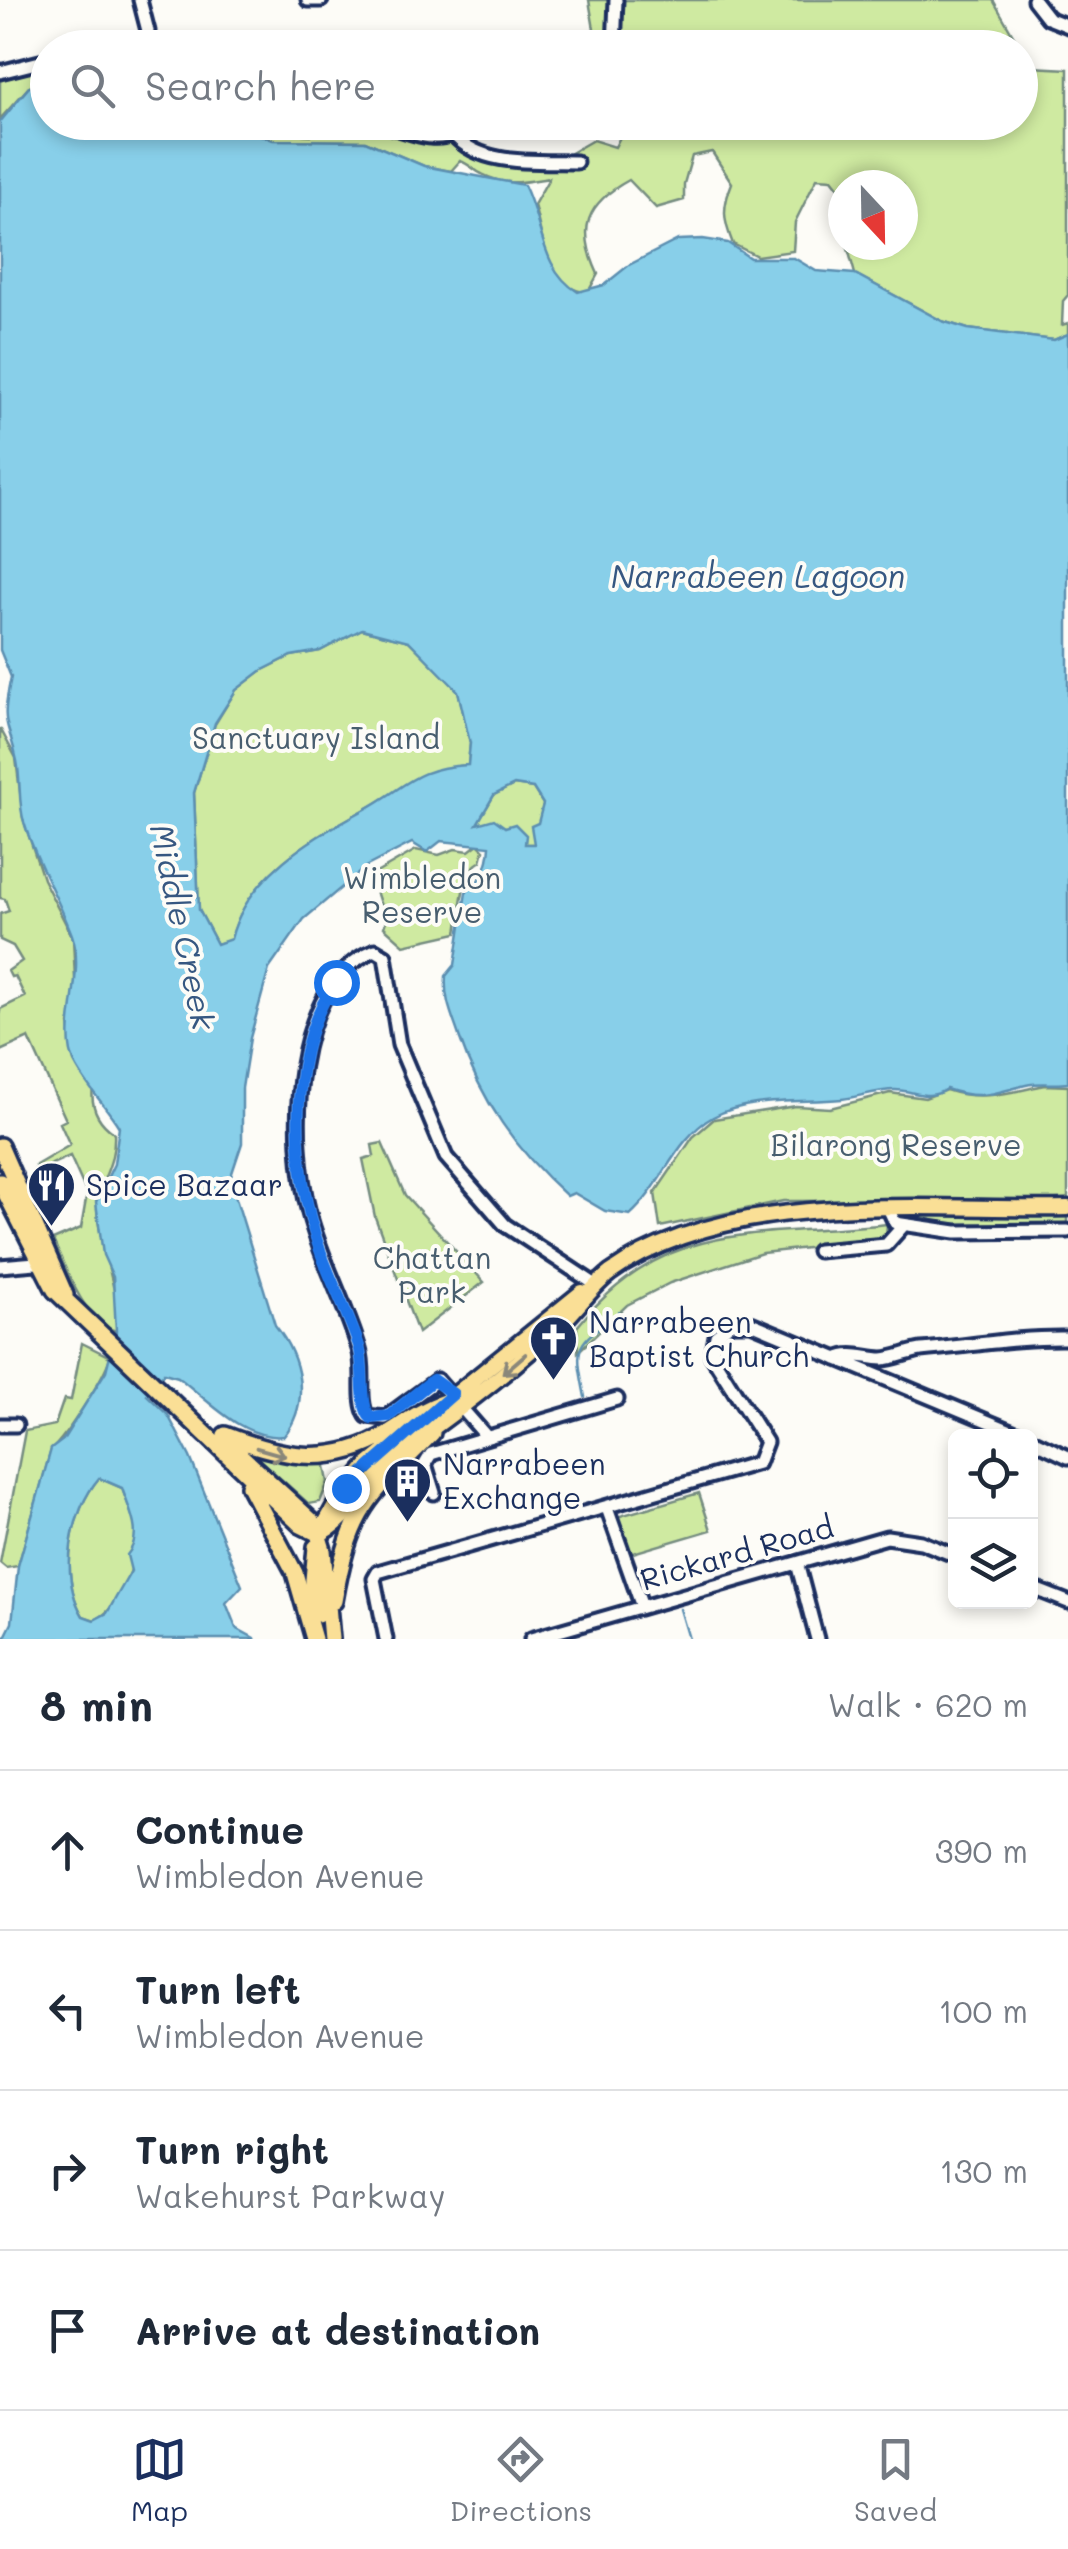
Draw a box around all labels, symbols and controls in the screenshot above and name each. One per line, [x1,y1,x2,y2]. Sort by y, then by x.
search box [30,30,1038,140]
icon: search [65,58,120,113]
text: Search here [145,60,376,110]
north arrow [828,170,918,260]
water label: Narrabeen Lagoon [611,554,905,596]
park label: Sanctuary Island [192,717,440,757]
water label: Middle Creek [142,820,226,1034]
park label: Wimbledon Reserve [343,857,501,931]
route start [314,960,360,1006]
park label: Bilarong Reserve [771,1124,1021,1164]
restaurant icon: Spice Bazaar [25,1160,77,1228]
place label: Spice Bazaar [86,1164,283,1204]
park label: Chattan Park [373,1237,491,1311]
place label: Narrabeen Baptist Church [589,1301,809,1375]
church icon: Narrabeen Baptist Church [528,1314,580,1382]
one-way arrow [502,1353,527,1376]
map controls [948,1429,1038,1609]
button: locate [948,1429,1038,1519]
place label: Narrabeen Exchange [443,1443,606,1517]
one-way arrow [255,1444,287,1462]
building icon: Narrabeen Exchange [382,1456,434,1524]
route end [324,1466,370,1512]
street label: Rickard Road [635,1505,838,1599]
button: layers [948,1519,1038,1609]
text: 8 min [40,1677,153,1732]
text: Walk · 620 m [828,1683,1028,1725]
text: Continue [135,1804,304,1854]
icon: ahead [40,1823,95,1878]
text: 390 m [935,1829,1028,1871]
text: Wimbledon Avenue [135,1854,425,1896]
text: Turn left [135,1964,301,2014]
icon: left [40,1983,95,2038]
text: 100 m [938,1989,1028,2031]
text: Wimbledon Avenue [135,2014,425,2056]
text: Turn right [135,2124,329,2174]
icon: right [40,2143,95,2198]
text: 130 m [939,2149,1028,2191]
text: Wakehurst Parkway [135,2174,445,2216]
icon: arrive [40,2303,95,2358]
text: Arrive at destination [135,2305,540,2355]
tab: Map [131,2432,188,2528]
tab: Directions [450,2432,592,2528]
tab: Saved [854,2432,937,2528]

